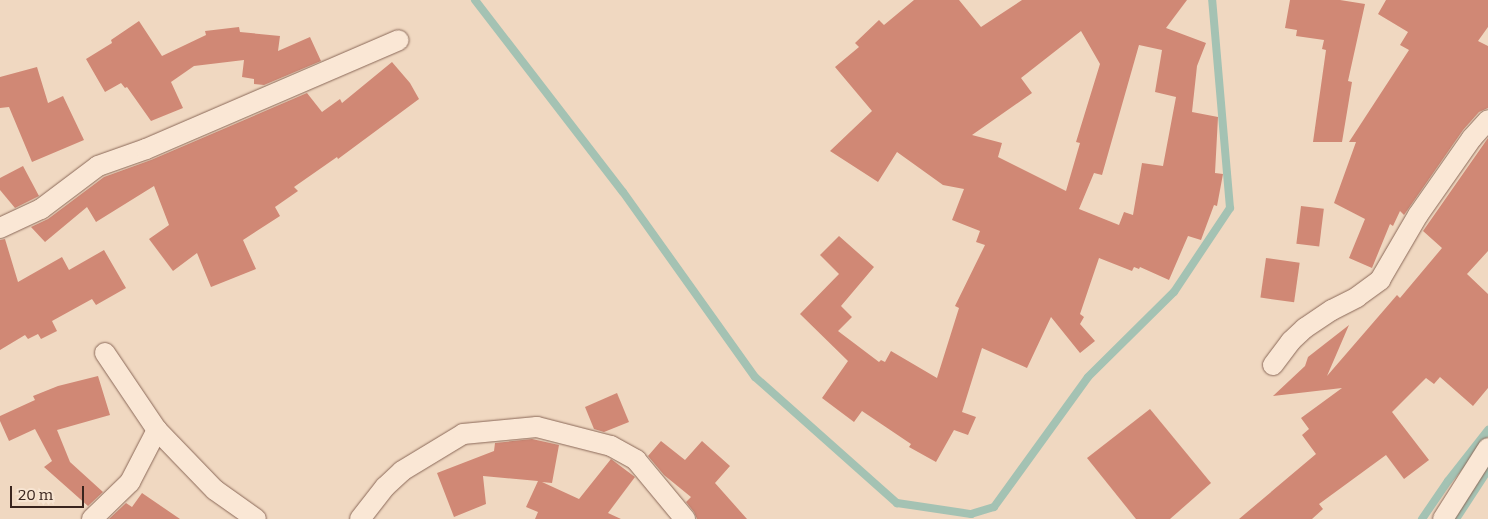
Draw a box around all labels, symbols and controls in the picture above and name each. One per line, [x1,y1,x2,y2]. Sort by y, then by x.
scale bar [12,476,86,508]
text: 20 m [18,486,53,504]

